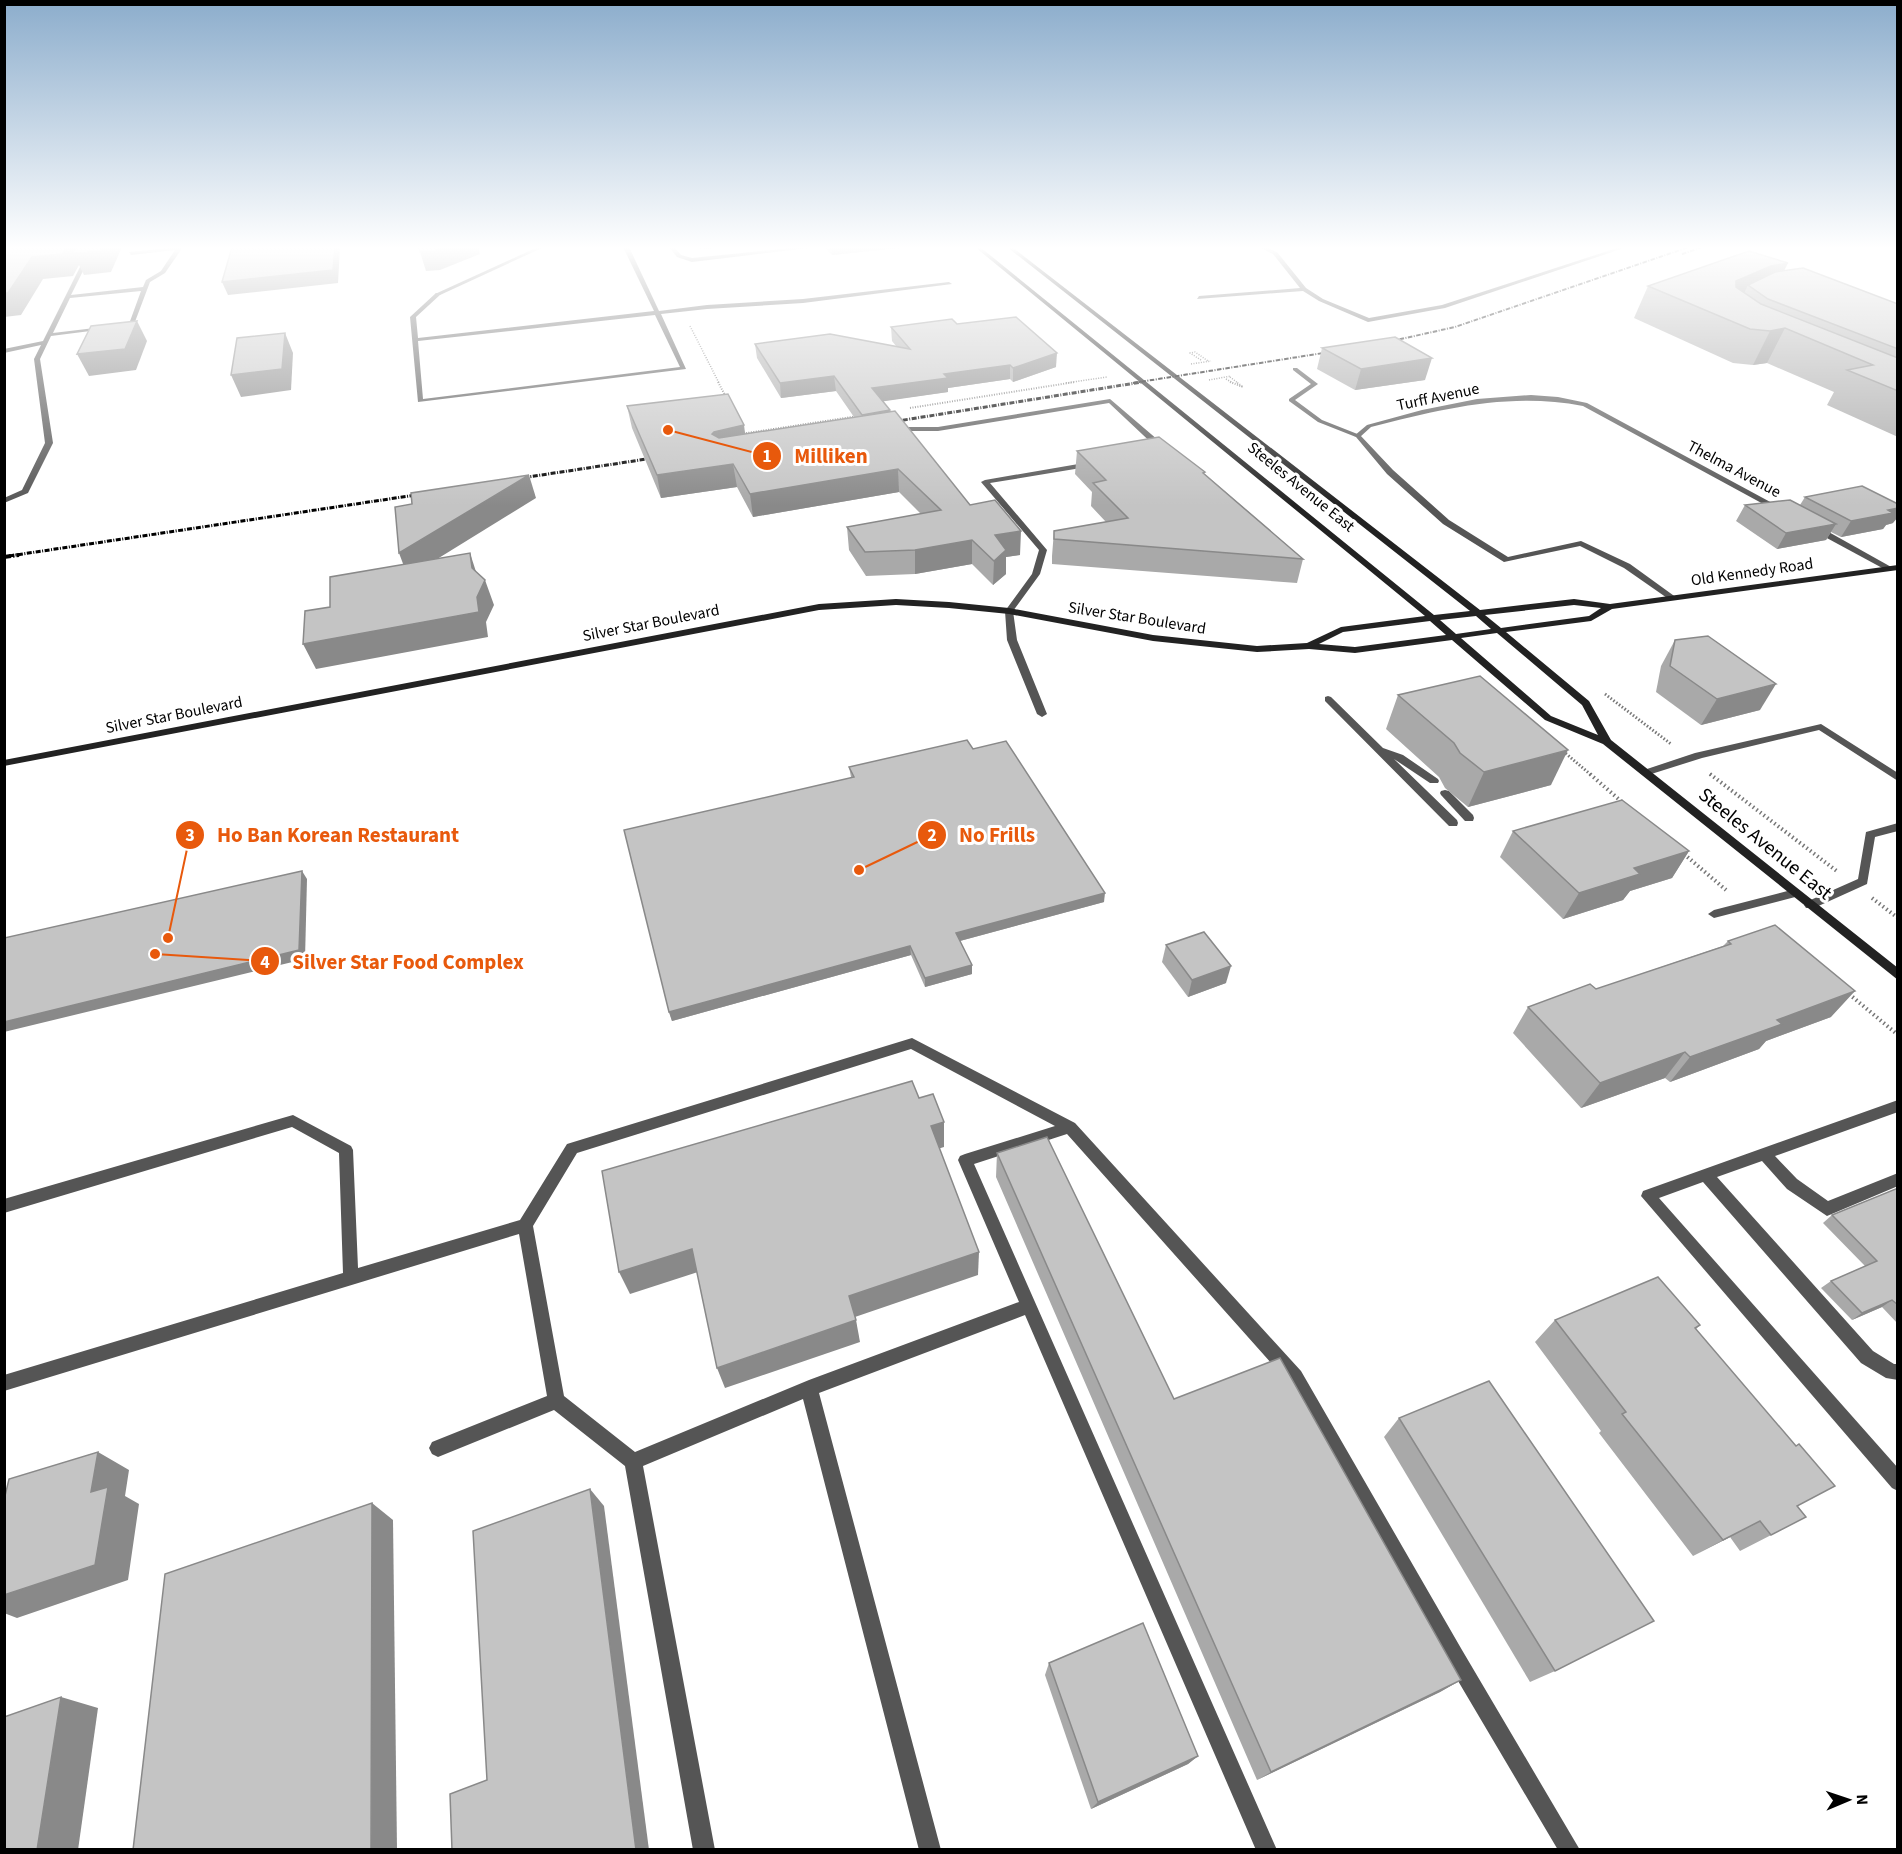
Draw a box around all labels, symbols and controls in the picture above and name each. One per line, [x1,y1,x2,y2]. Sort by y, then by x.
street label: Turff Avenue [1395,378,1481,416]
street label: Thelma Avenue [1683,435,1785,503]
callout: Milliken [752,437,880,476]
street label: Steeles Avenue East [1243,437,1360,537]
text: Milliken [794,441,868,471]
text: 1 [762,444,772,469]
street label: Old Kennedy Road [1689,553,1815,591]
street label: Silver Star Boulevard [1067,596,1207,640]
street label: Silver Star Boulevard [581,599,721,647]
street label: Silver Star Boulevard [104,691,244,739]
street label: Steeles Avenue East [1692,781,1838,907]
callout: Ho Ban Korean Restaurant [175,815,471,854]
callout: No Frills [917,815,1047,854]
text: Ho Ban Korean Restaurant [217,820,459,850]
text: No Frills [959,820,1035,850]
text: 3 [185,823,195,848]
text: 2 [927,823,937,848]
callout: Silver Star Food Complex [250,942,536,981]
text: Silver Star Food Complex [292,947,524,977]
text: 4 [260,950,270,975]
north arrow [1818,1770,1878,1830]
text: N [1851,1794,1873,1805]

